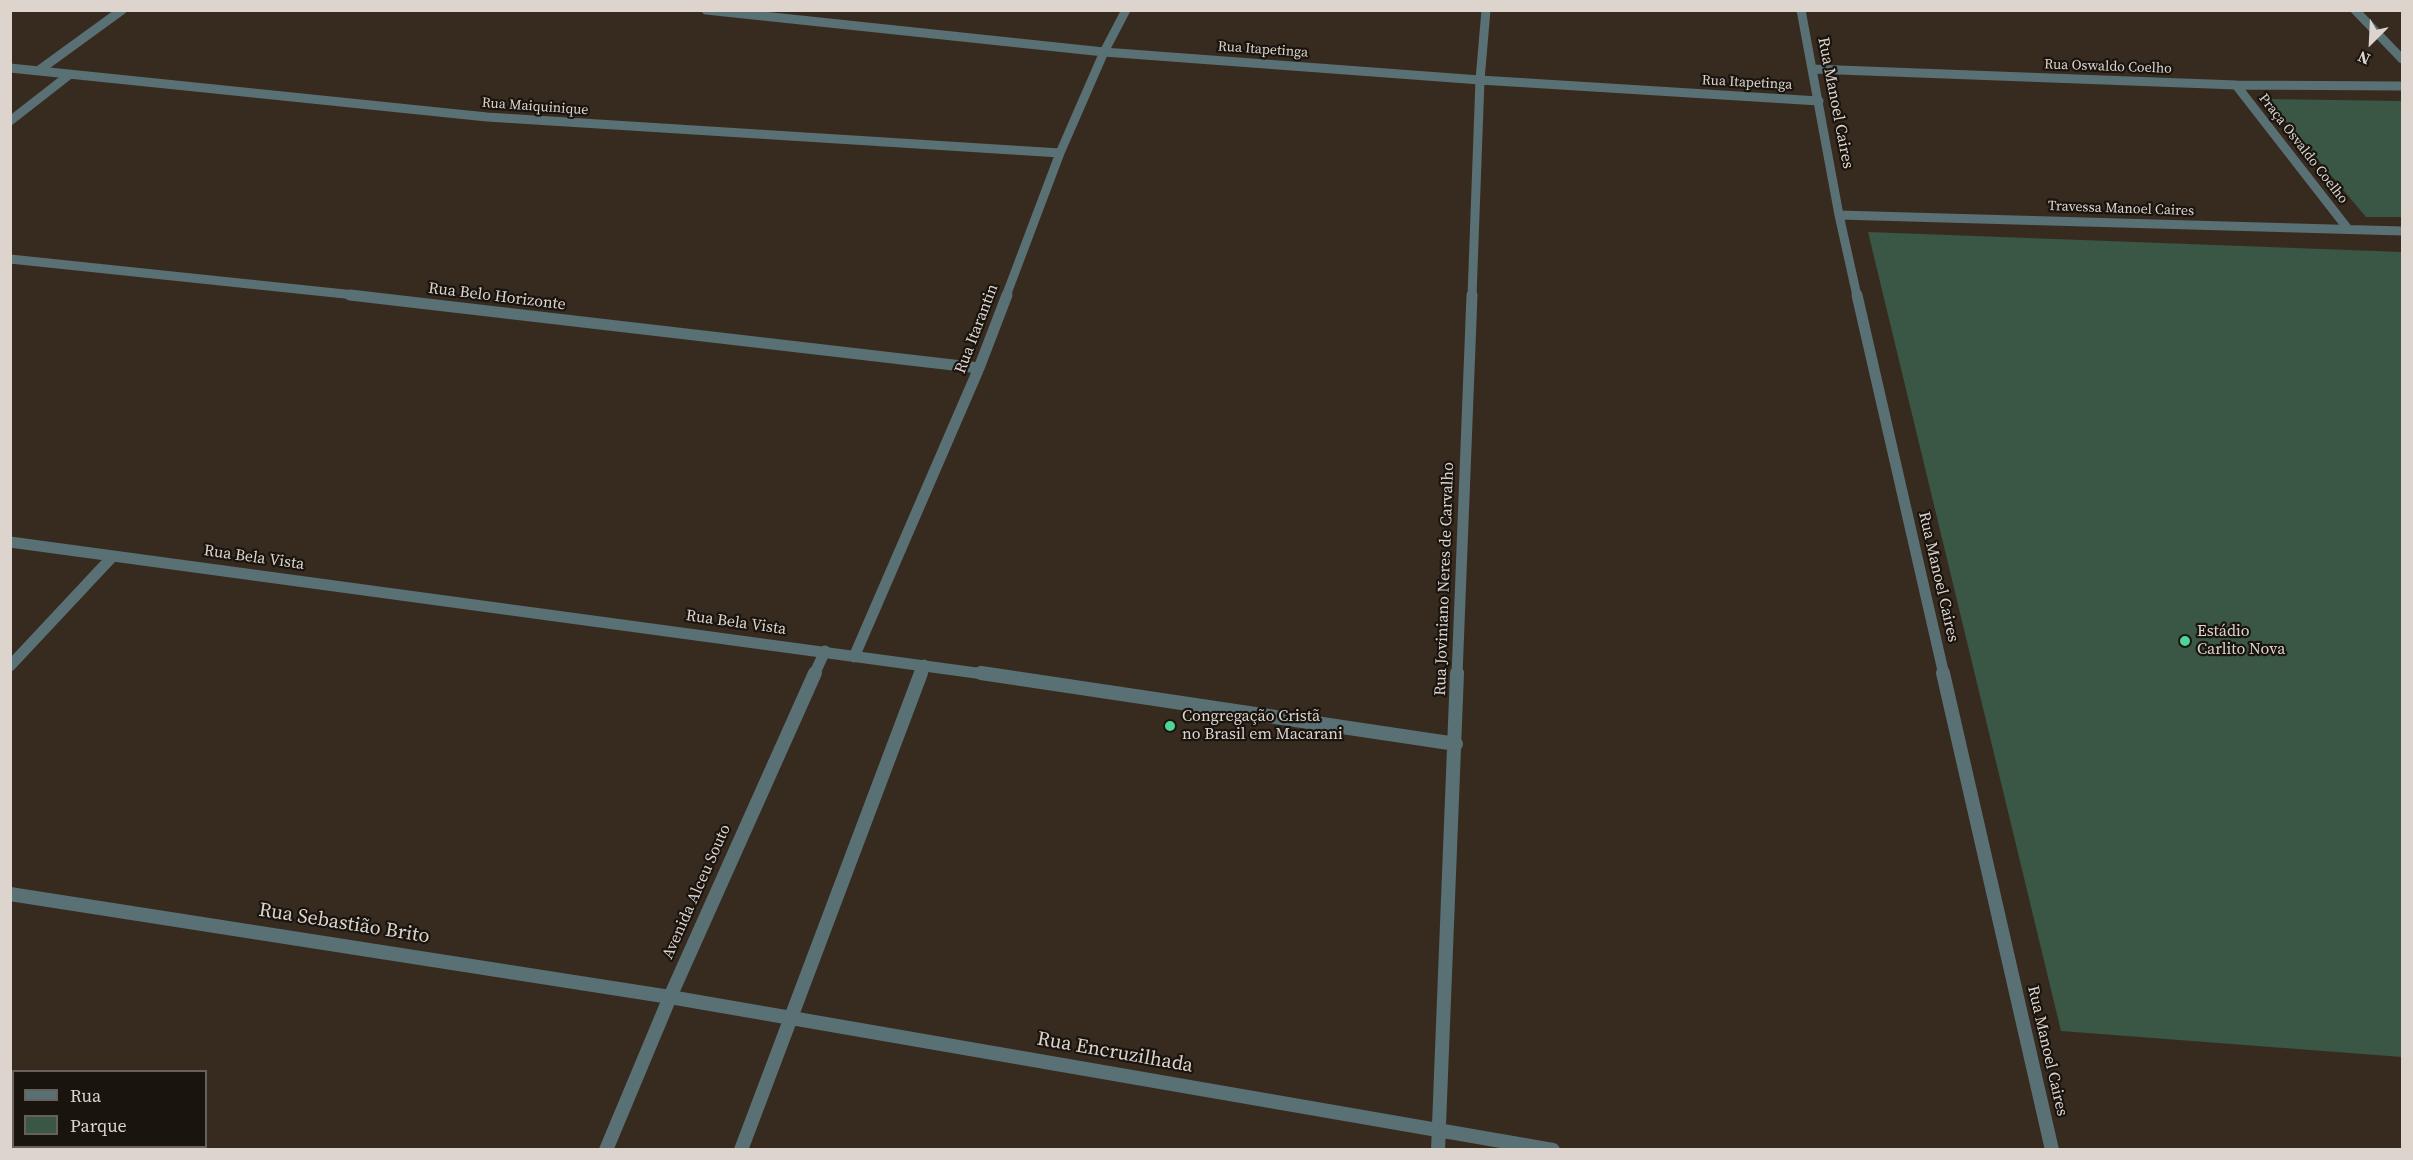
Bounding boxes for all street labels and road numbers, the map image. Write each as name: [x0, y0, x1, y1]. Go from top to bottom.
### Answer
street label: Rua Manoel Caires: [1813, 36, 1857, 170]
street label: Rua Itapetinga: [1217, 38, 1309, 62]
street label: Rua Oswaldo Coelho: [2044, 56, 2172, 78]
street label: Rua Itapetinga: [1701, 72, 1793, 94]
street label: Praça Osvaldo Coelho: [2255, 91, 2351, 207]
street label: Rua Maiquinique: [481, 95, 589, 119]
street label: Travessa Manoel Caires: [2048, 198, 2194, 220]
street label: Rua Belo Horizonte: [427, 279, 567, 315]
street label: Rua Itarantin: [951, 281, 1003, 377]
street label: Rua Joviniano Neres de Carvalho: [1431, 462, 1459, 696]
street label: Rua Manoel Caires: [1914, 510, 1962, 644]
street label: Rua Bela Vista: [202, 541, 306, 575]
street label: Rua Bela Vista: [684, 606, 788, 640]
street label: Avenida Alceu Souto: [659, 822, 735, 962]
street label: Rua Sebastião Brito: [257, 899, 431, 949]
street label: Rua Manoel Caires: [2023, 984, 2071, 1118]
street label: Rua Encruzilhada: [1035, 1027, 1195, 1079]

